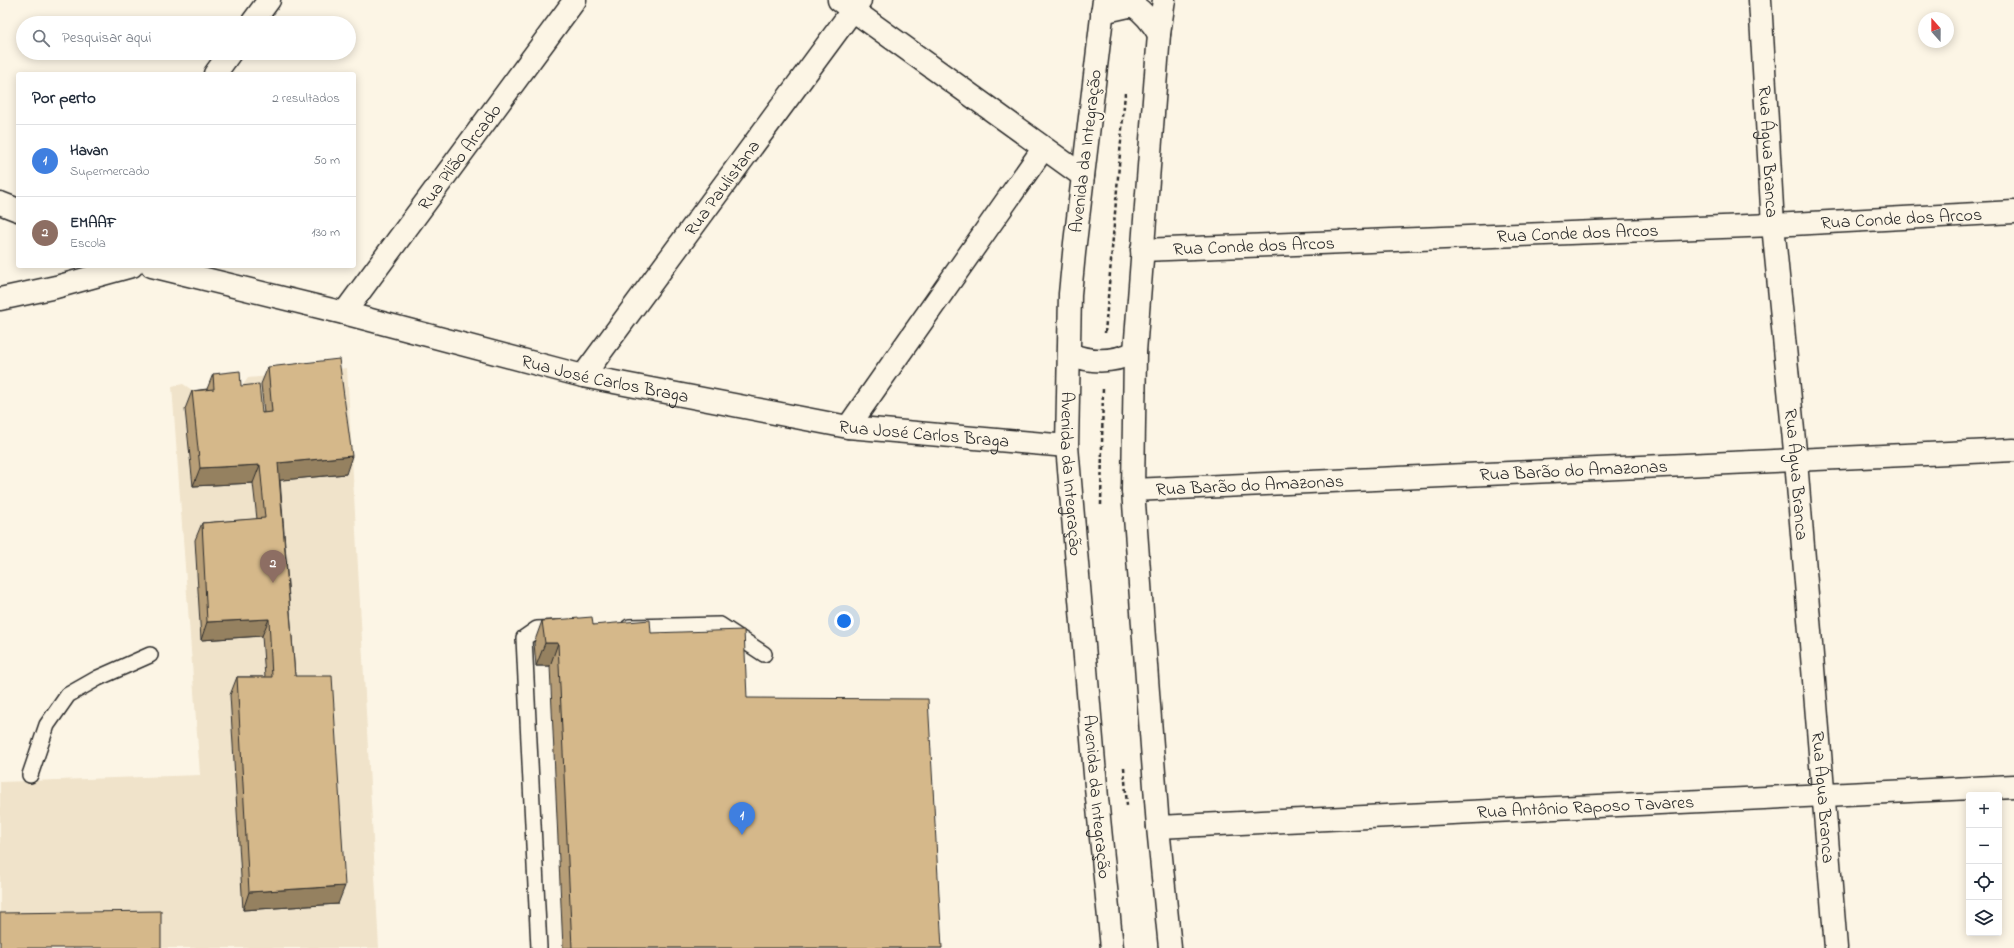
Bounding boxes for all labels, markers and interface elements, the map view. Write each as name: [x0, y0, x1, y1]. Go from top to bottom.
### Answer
north arrow: [1918, 12, 1954, 48]
search box: [16, 16, 356, 60]
icon: search: [30, 27, 52, 49]
text: Pesquisar aqui: [62, 27, 151, 49]
street label: Avenida da Integração: [1064, 68, 1111, 235]
street label: Rua Água Branca: [1750, 85, 1784, 219]
text: Por perto: [32, 86, 96, 111]
text: 2 resultados: [272, 89, 340, 108]
street label: Rua Pilão Arcado: [413, 99, 509, 217]
street label: Rua Paulistana: [679, 135, 768, 242]
text: Havan: [70, 140, 108, 162]
text: 1: [43, 151, 47, 170]
text: 50 m: [314, 151, 340, 170]
text: Supermercado: [70, 162, 149, 181]
street label: Rua Conde dos Arcos: [1820, 203, 1983, 237]
text: EMAAF: [70, 212, 116, 234]
street label: Rua Conde dos Arcos: [1496, 219, 1659, 251]
text: 2: [42, 223, 48, 242]
text: 130 m: [312, 223, 340, 242]
street label: Rua Conde dos Arcos: [1173, 231, 1335, 264]
text: Escola: [70, 234, 106, 253]
street label: Rua José Carlos Braga: [518, 349, 691, 411]
street label: Avenida da Integração: [1052, 391, 1087, 557]
street label: Rua Água Branca: [1776, 408, 1813, 542]
street label: Rua José Carlos Braga: [836, 414, 1010, 456]
street label: Rua Barão do Amazonas: [1479, 455, 1668, 489]
street label: Rua Barão do Amazonas: [1155, 469, 1345, 504]
pin: 2: [260, 550, 286, 583]
your location: [834, 611, 854, 631]
street label: Avenida da Integração: [1075, 714, 1116, 880]
street label: Rua Água Branca: [1803, 731, 1840, 864]
street label: Rua Antônio Raposo Tavares: [1476, 790, 1695, 827]
map controls: [1966, 792, 2002, 936]
button: +: [1966, 792, 2002, 828]
pin: 1: [729, 802, 755, 835]
button: −: [1966, 828, 2002, 864]
button: locate: [1966, 864, 2002, 900]
button: layers: [1966, 900, 2002, 936]

